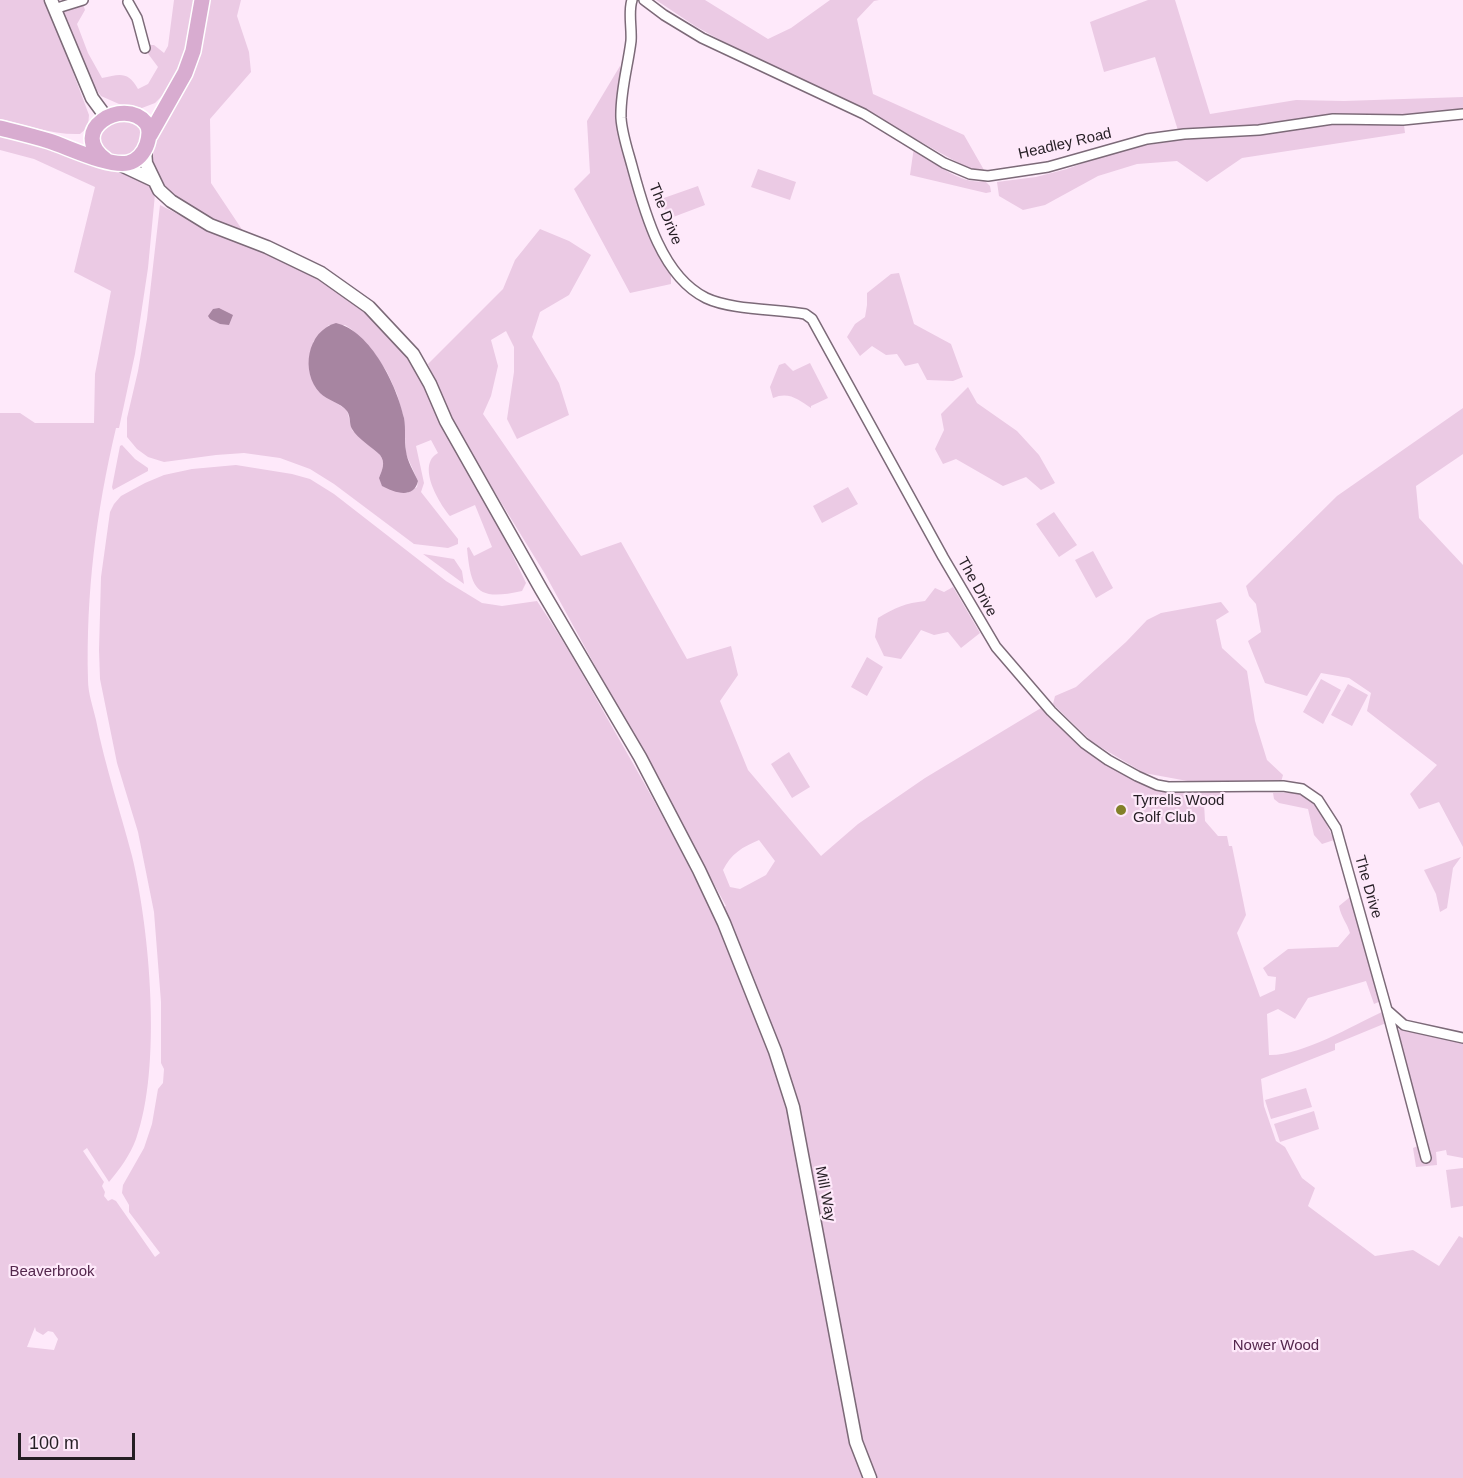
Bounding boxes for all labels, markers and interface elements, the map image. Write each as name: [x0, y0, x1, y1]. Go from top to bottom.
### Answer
street label: Headley Road: [1017, 125, 1113, 163]
street label: The Drive: [644, 180, 686, 248]
street label: The Drive: [953, 554, 1001, 620]
place label: Tyrrells Wood Golf Club: [1133, 792, 1224, 827]
marker: Tyrrells Wood Golf Club: [1114, 803, 1128, 817]
street label: The Drive: [1350, 853, 1386, 921]
street label: Mill Way: [811, 1165, 839, 1223]
park label: Beaverbrook: [9, 1263, 95, 1281]
park label: Nower Wood: [1233, 1337, 1319, 1355]
scale bar: [21, 1421, 138, 1459]
text: 100 m: [29, 1433, 79, 1453]

